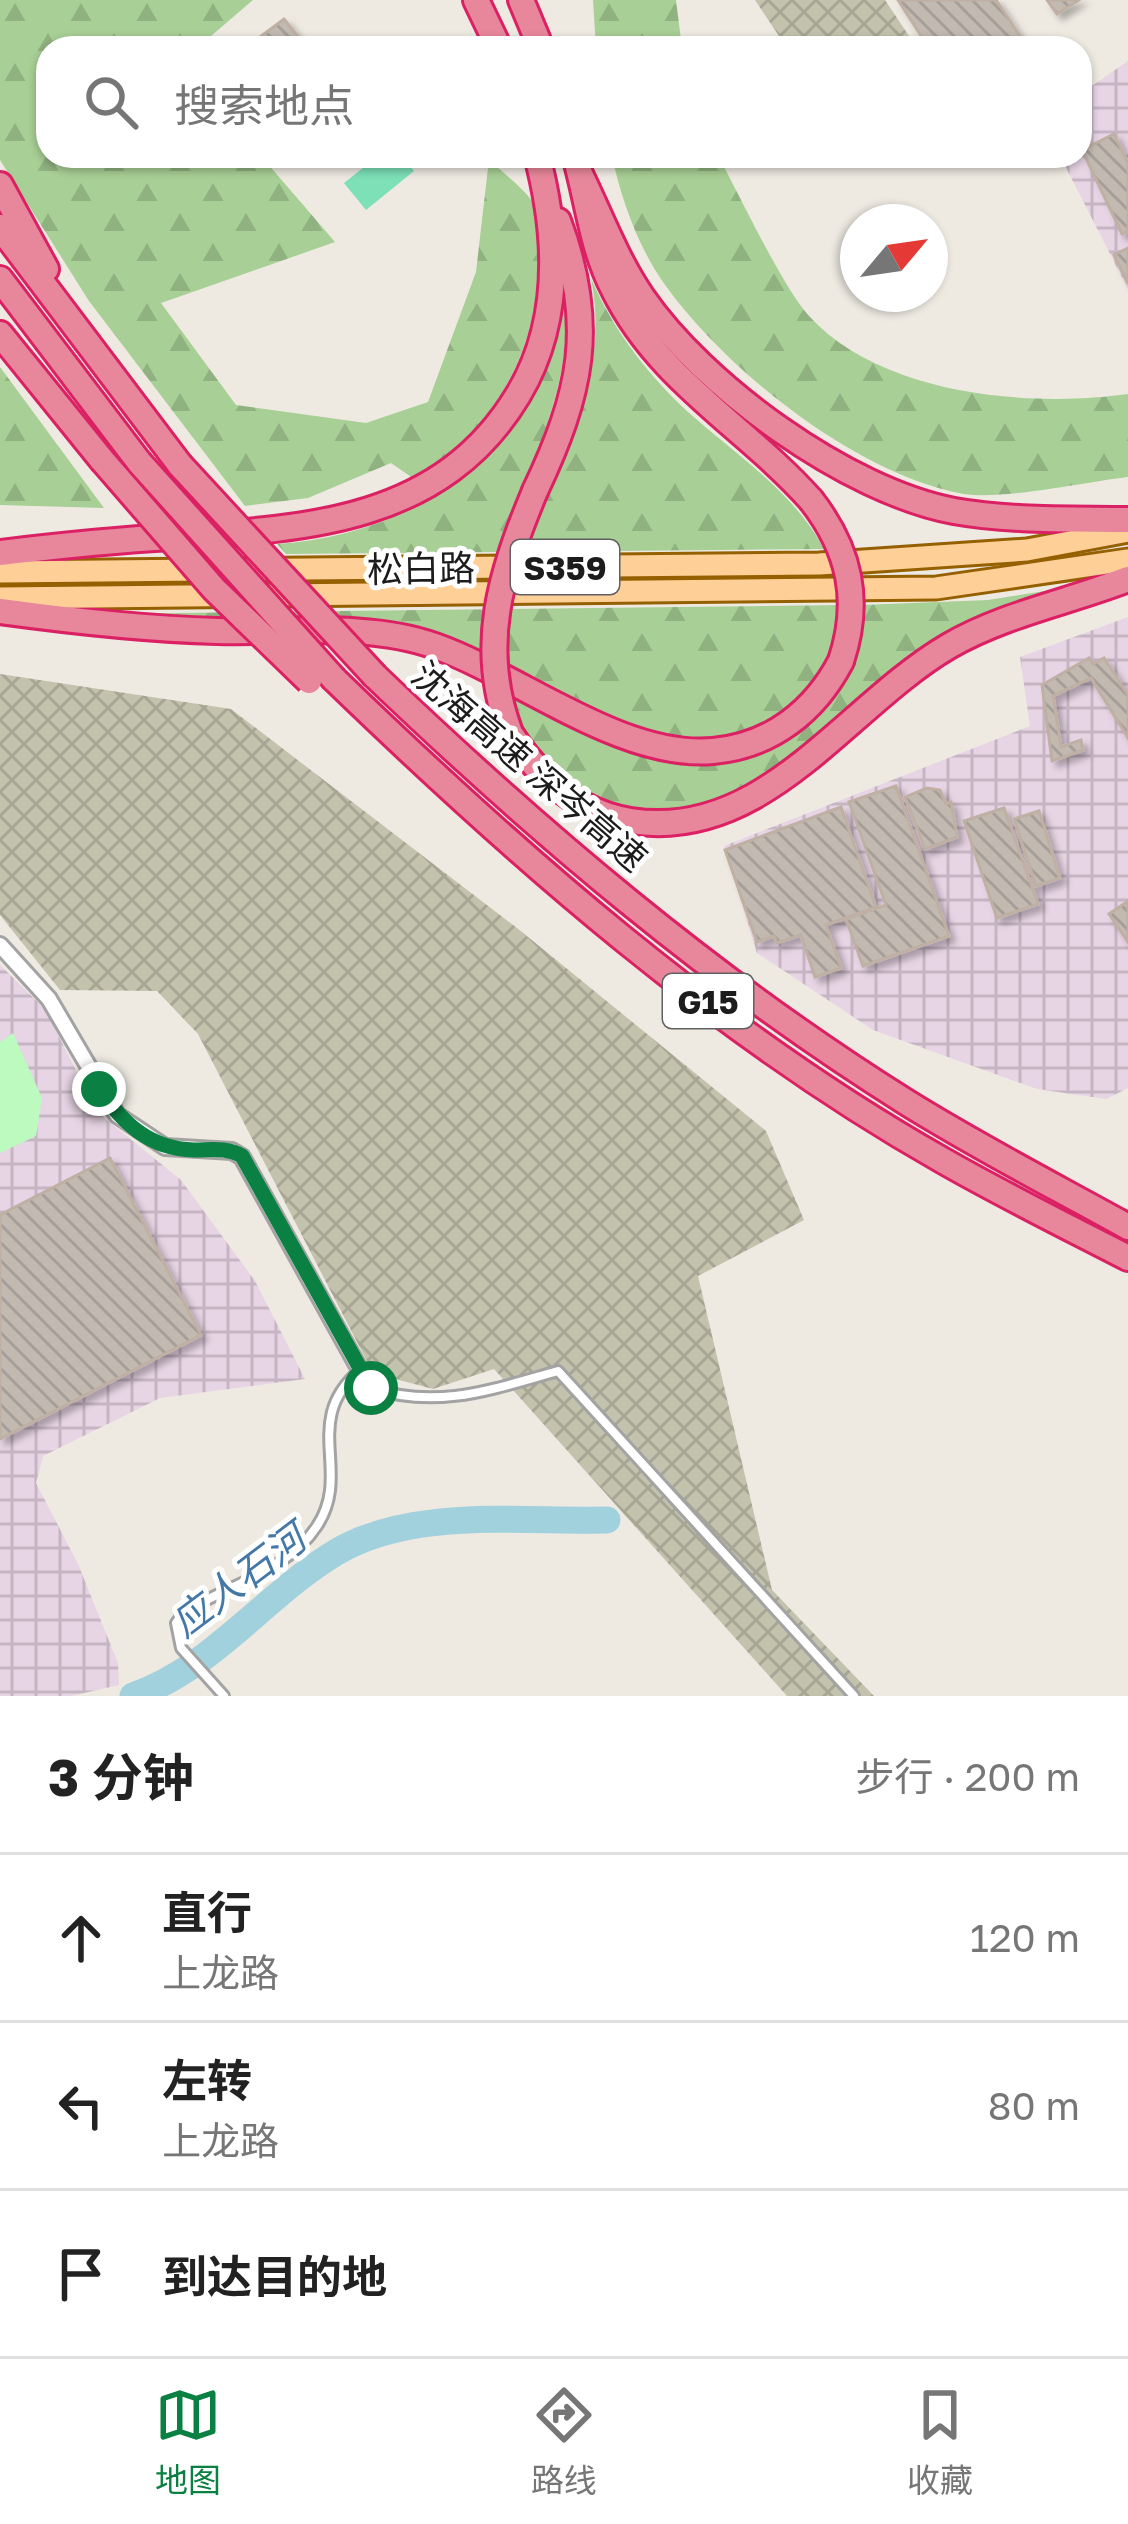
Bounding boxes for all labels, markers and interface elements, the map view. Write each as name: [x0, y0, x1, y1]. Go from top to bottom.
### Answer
search box: [36, 36, 1092, 168]
icon: search: [78, 69, 144, 135]
text: 搜索地点: [174, 78, 354, 132]
north arrow: [840, 204, 948, 312]
road number: S359: [511, 540, 619, 594]
street label: 松白路: [367, 546, 475, 590]
street label: 沈海高速 深岑高速: [404, 652, 656, 880]
road number: G15: [663, 974, 753, 1028]
route end: [72, 1062, 126, 1116]
route start: [344, 1361, 398, 1415]
water label: 应人石河: [162, 1510, 320, 1646]
text: 3 分钟: [48, 1746, 194, 1807]
text: 步行 · 200 m: [856, 1753, 1080, 1800]
text: 直行: [162, 1885, 252, 1939]
icon: ahead: [48, 1905, 114, 1971]
text: 120 m: [970, 1914, 1080, 1961]
text: 上龙路: [162, 1949, 279, 1996]
text: 左转: [162, 2053, 252, 2107]
icon: left: [48, 2073, 114, 2139]
text: 80 m: [988, 2082, 1080, 2129]
text: 上龙路: [162, 2117, 279, 2164]
icon: arrive: [48, 2241, 114, 2307]
text: 到达目的地: [162, 2249, 387, 2303]
tab: 地图: [155, 2382, 221, 2502]
tab: 路线: [531, 2382, 597, 2502]
tab: 收藏: [907, 2382, 973, 2502]

